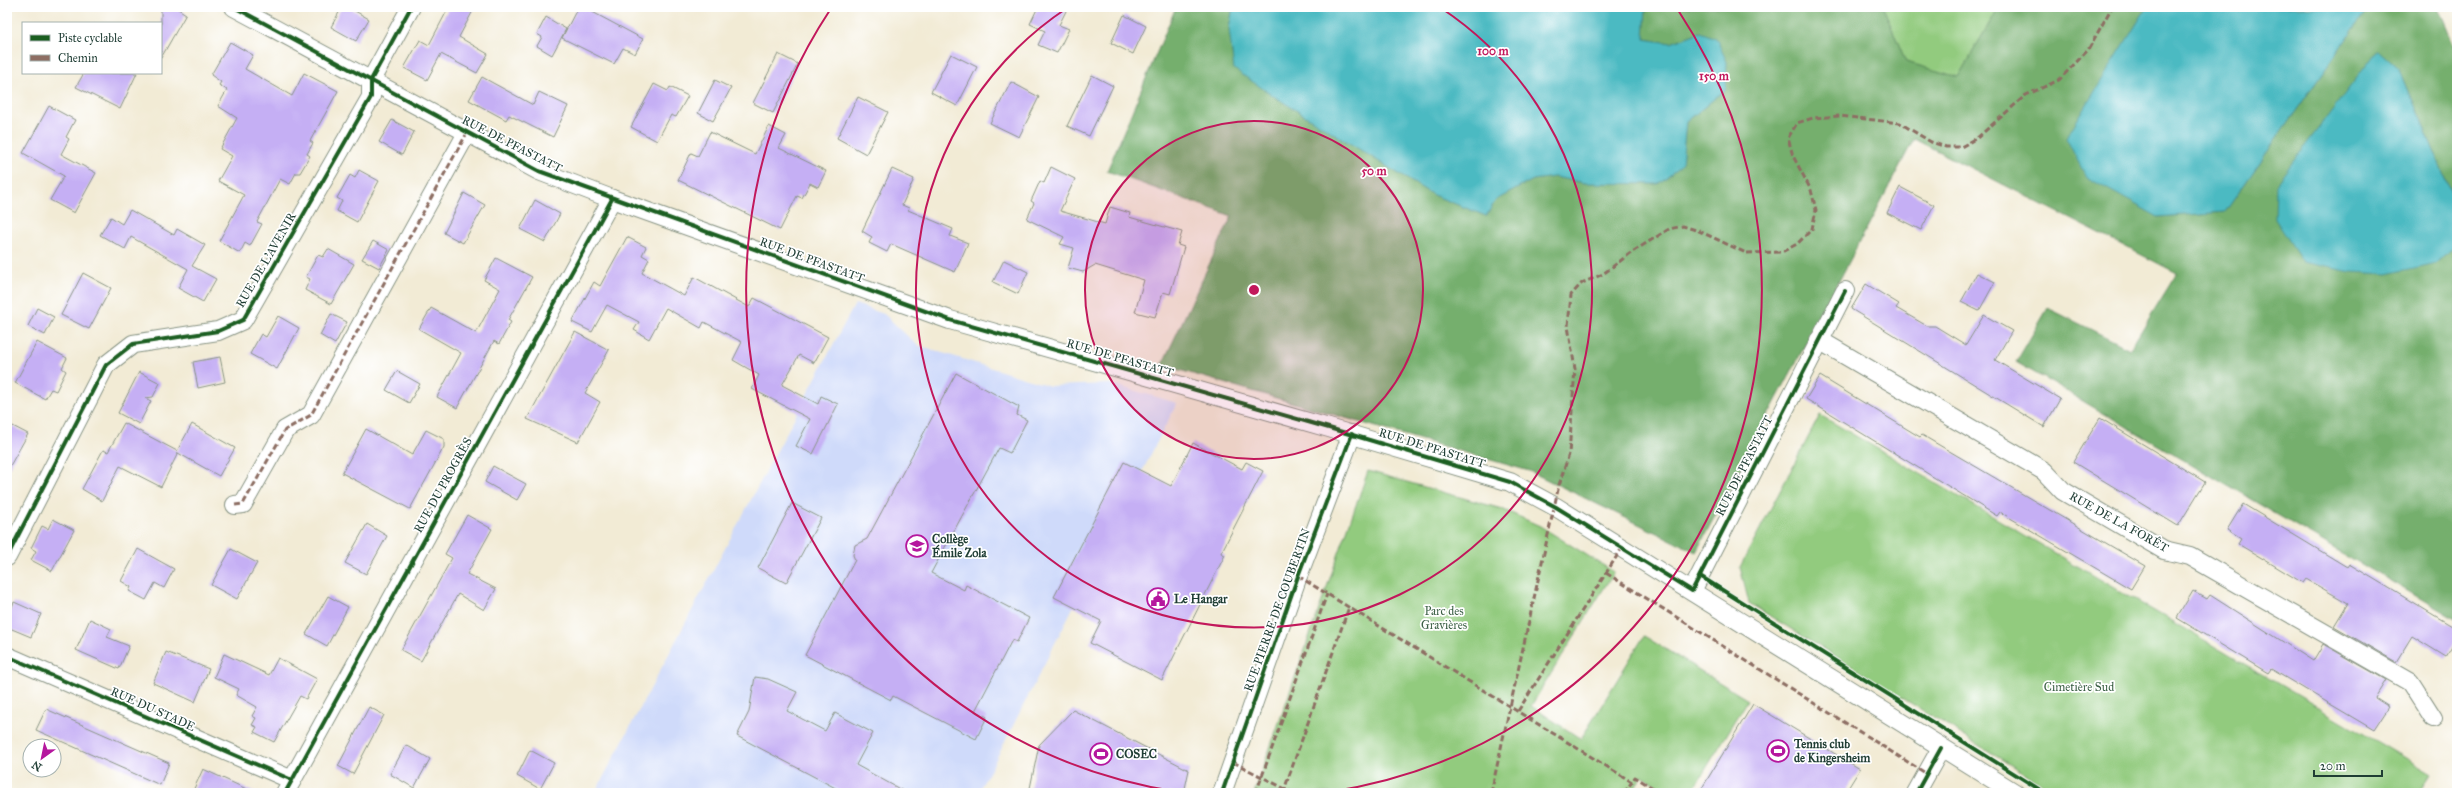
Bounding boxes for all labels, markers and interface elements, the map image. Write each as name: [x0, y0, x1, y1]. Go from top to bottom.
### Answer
legend: [22, 22, 162, 74]
text: Piste cyclable: [58, 31, 122, 45]
text: 100 m: [1477, 44, 1510, 58]
text: Chemin: [58, 51, 98, 65]
text: 150 m: [1699, 69, 1730, 83]
street label: RUE DE PFASTATT: [460, 113, 564, 175]
text: 50 m: [1361, 164, 1388, 178]
street label: RUE DE L'AVENIR: [233, 210, 299, 310]
street label: RUE DE PFASTATT: [758, 234, 866, 286]
centre of rings: [1247, 283, 1261, 297]
street label: RUE DE PFASTATT: [1065, 336, 1175, 380]
street label: RUE DE PFASTATT: [1713, 414, 1775, 518]
street label: RUE DE PFASTATT: [1377, 425, 1487, 471]
street label: RUE DU PROGRÈS: [409, 434, 475, 535]
street label: RUE DE LA FORÊT: [2067, 488, 2172, 555]
street label: RUE PIERRE DE COUBERTIN: [1241, 526, 1313, 694]
place label: Collège Émile Zola: [932, 532, 988, 560]
school or university icon: Collège Émile Zola: [904, 533, 930, 559]
public building icon: Le Hangar: [1145, 586, 1171, 612]
place label: Le Hangar: [1174, 592, 1228, 607]
park label: Parc des Gravières: [1421, 604, 1467, 632]
park label: Cimetière Sud: [2044, 680, 2114, 694]
street label: RUE DU STADE: [109, 684, 198, 734]
place label: Tennis club de Kingersheim: [1793, 737, 1871, 766]
north arrow: [22, 738, 62, 778]
sports icon: Tennis club de Kingersheim: [1765, 738, 1791, 764]
sports icon: COSEC: [1088, 741, 1114, 767]
place label: COSEC: [1116, 747, 1157, 761]
scale bar: [2314, 752, 2382, 778]
text: N: [29, 758, 44, 774]
text: 20 m: [2320, 759, 2346, 773]

